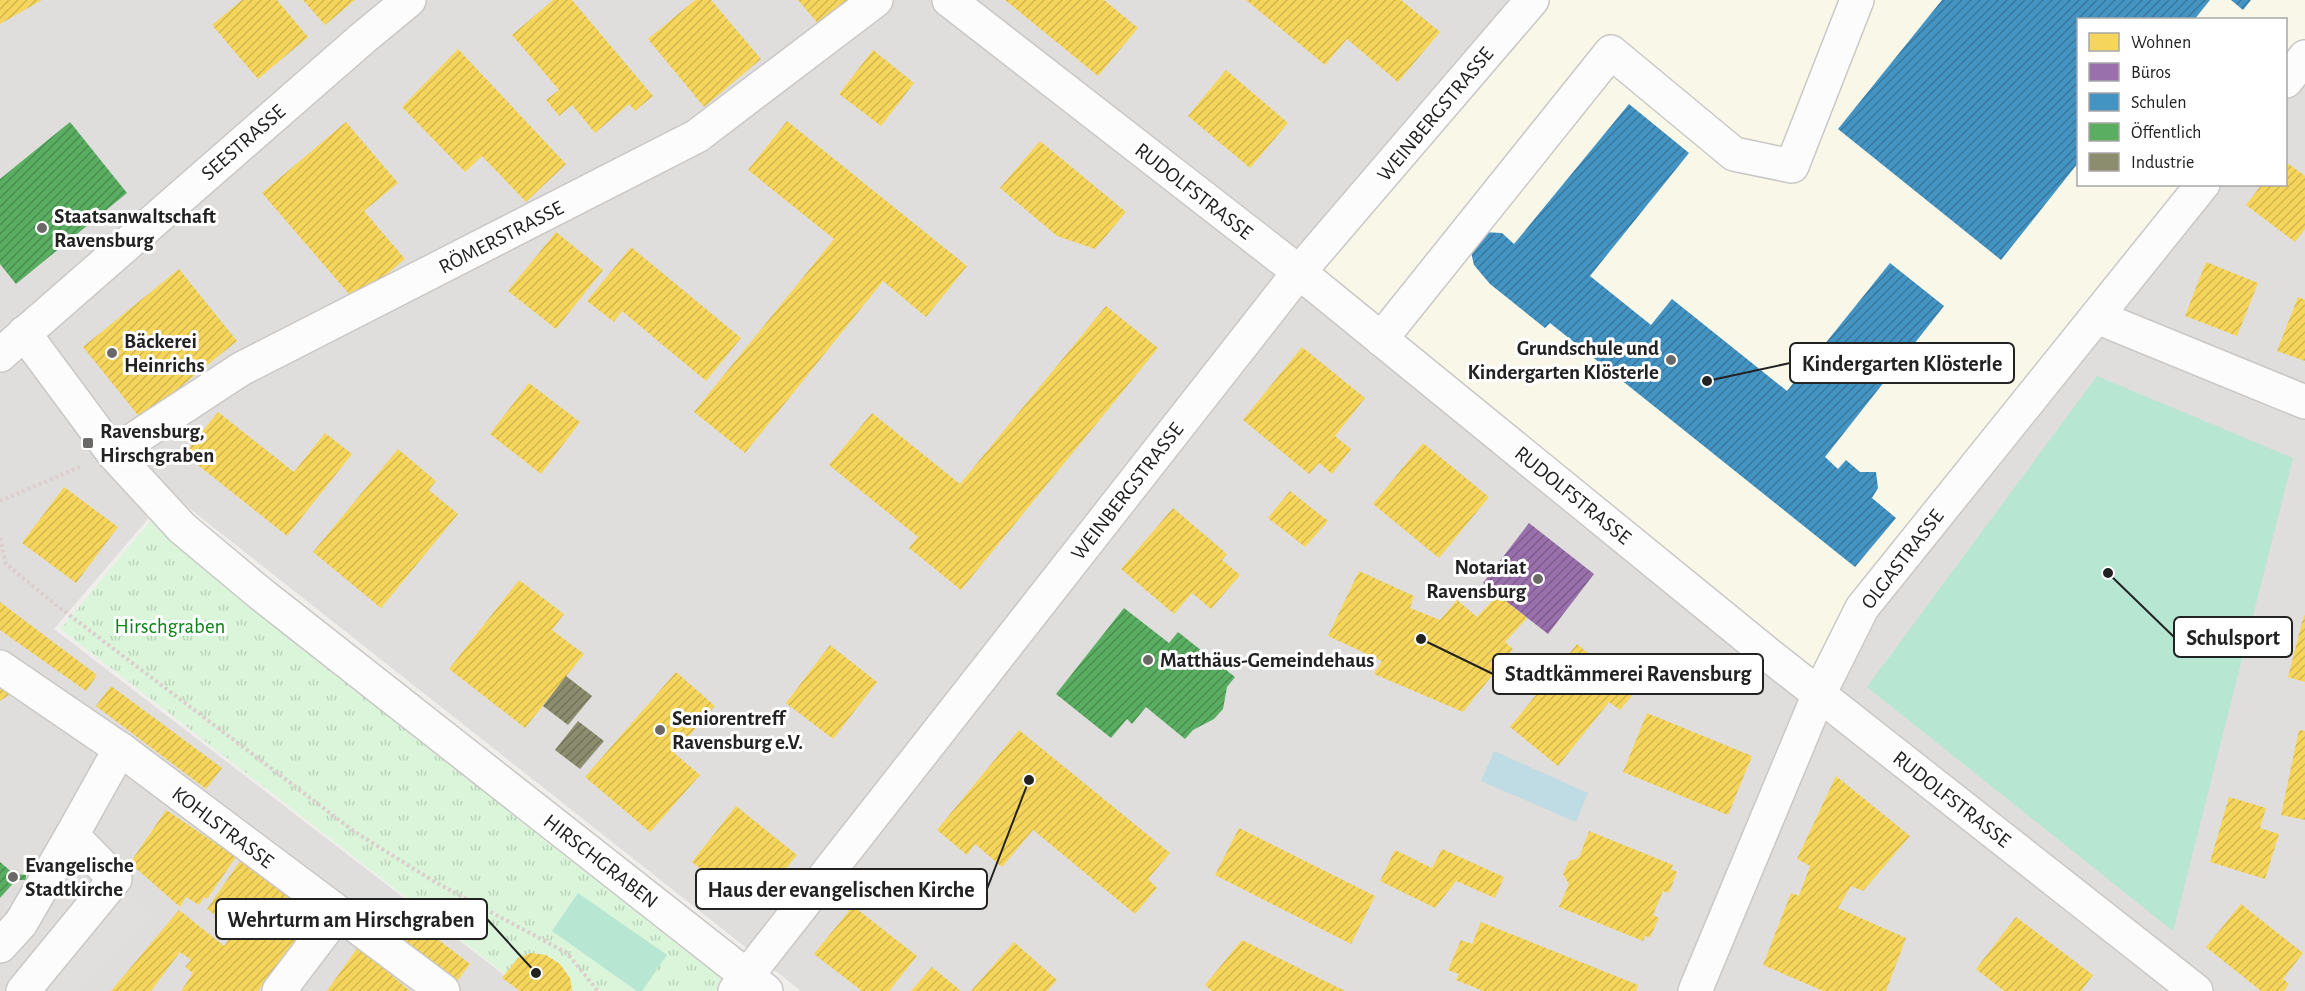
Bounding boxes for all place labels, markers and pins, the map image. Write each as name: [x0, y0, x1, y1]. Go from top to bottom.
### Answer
place label: Staatsanwaltschaft Ravensburg: [54, 206, 216, 251]
marker: Staatsanwaltschaft Ravensburg: [35, 221, 49, 235]
place label: Bäckerei Heinrichs: [124, 331, 205, 376]
place label: Grundschule und Kindergarten Klösterle: [1468, 338, 1659, 383]
callout: Kindergarten Klösterle: [1790, 343, 2014, 383]
marker: Bäckerei Heinrichs: [105, 346, 119, 360]
marker: Grundschule und Kindergarten Klösterle: [1664, 353, 1678, 367]
place label: Ravensburg, Hirschgraben: [100, 421, 214, 466]
marker: Ravensburg, Hirschgraben: [81, 436, 95, 450]
place label: Notariat Ravensburg: [1426, 557, 1526, 602]
marker: Notariat Ravensburg: [1531, 572, 1545, 586]
callout: Schulsport: [2174, 617, 2292, 657]
place label: Matthäus-Gemeindehaus: [1160, 650, 1374, 671]
marker: Matthäus-Gemeindehaus: [1141, 653, 1155, 667]
callout: Stadtkämmerei Ravensburg: [1493, 654, 1763, 694]
place label: Seniorentreff Ravensburg e.V.: [672, 708, 803, 753]
marker: Seniorentreff Ravensburg e.V.: [653, 723, 667, 737]
place label: Evangelische Stadtkirche: [25, 855, 134, 900]
callout: Haus der evangelischen Kirche: [696, 869, 987, 909]
marker: Evangelische Stadtkirche: [6, 870, 20, 884]
callout: Wehrturm am Hirschgraben: [216, 899, 487, 939]

